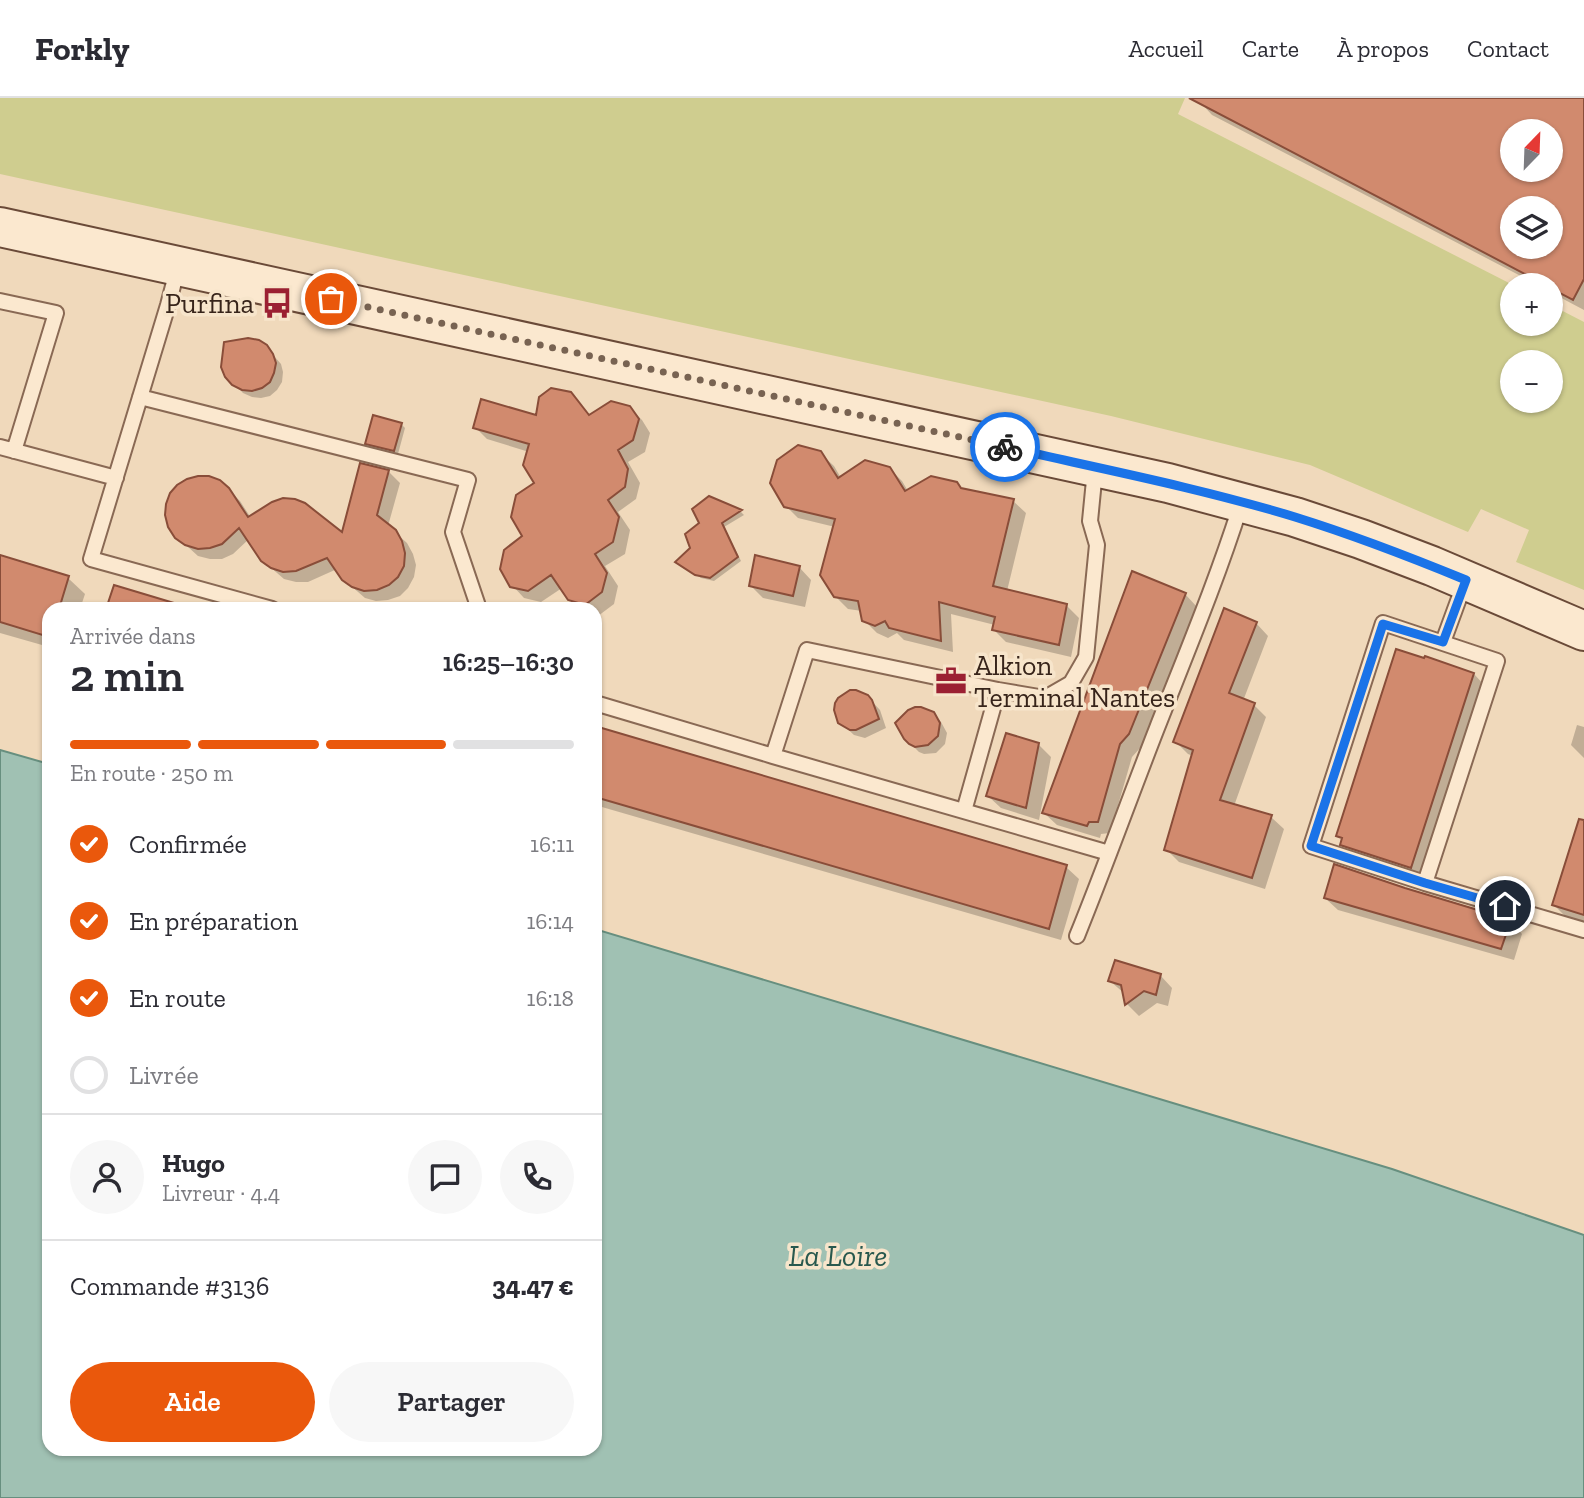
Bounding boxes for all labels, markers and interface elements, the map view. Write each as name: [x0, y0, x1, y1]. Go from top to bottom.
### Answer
text: Forkly: [35, 29, 129, 68]
text: Accueil: [1128, 34, 1204, 63]
text: Carte: [1242, 34, 1299, 63]
text: À propos: [1337, 34, 1429, 63]
text: Contact: [1467, 34, 1549, 63]
north arrow: [1500, 119, 1563, 182]
map controls: [1500, 119, 1563, 413]
button: layers: [1500, 196, 1563, 259]
pin: [301, 269, 361, 329]
button: +: [1500, 273, 1563, 336]
icon: bag: [312, 280, 350, 318]
bus stop icon: Purfina: [260, 286, 294, 320]
place label: Purfina: [165, 287, 254, 320]
button: −: [1500, 350, 1563, 413]
courier: [970, 412, 1040, 482]
icon: bike: [986, 428, 1024, 466]
text: Arrivée dans: [70, 622, 196, 650]
text: 16:25–16:30: [443, 646, 574, 678]
text: 2 min: [70, 648, 184, 703]
place label: Alkion Terminal Nantes: [974, 649, 1175, 714]
office icon: Alkion Terminal Nantes: [934, 664, 968, 698]
text: En route · 250 m: [70, 759, 233, 787]
icon: check: [70, 825, 108, 863]
text: Confirmée: [129, 828, 247, 860]
text: 16:11: [530, 830, 574, 858]
pin: [1475, 876, 1535, 936]
icon: home: [1486, 887, 1524, 925]
icon: check: [70, 902, 108, 940]
text: En préparation: [129, 905, 298, 937]
text: 16:14: [527, 907, 574, 935]
icon: check: [70, 979, 108, 1017]
text: En route: [129, 982, 226, 1014]
text: 16:18: [527, 984, 574, 1012]
text: Livrée: [129, 1059, 199, 1091]
button: person: [70, 1140, 144, 1214]
button: chat: [408, 1140, 482, 1214]
button: phone: [500, 1140, 574, 1214]
text: Hugo: [162, 1147, 225, 1179]
text: Livreur · 4.4: [162, 1179, 280, 1207]
water label: La Loire: [789, 1238, 887, 1274]
text: Commande #3136: [70, 1270, 269, 1302]
text: 34.47 €: [492, 1270, 574, 1302]
button: Aide: [70, 1362, 315, 1442]
button: Partager: [329, 1362, 574, 1442]

